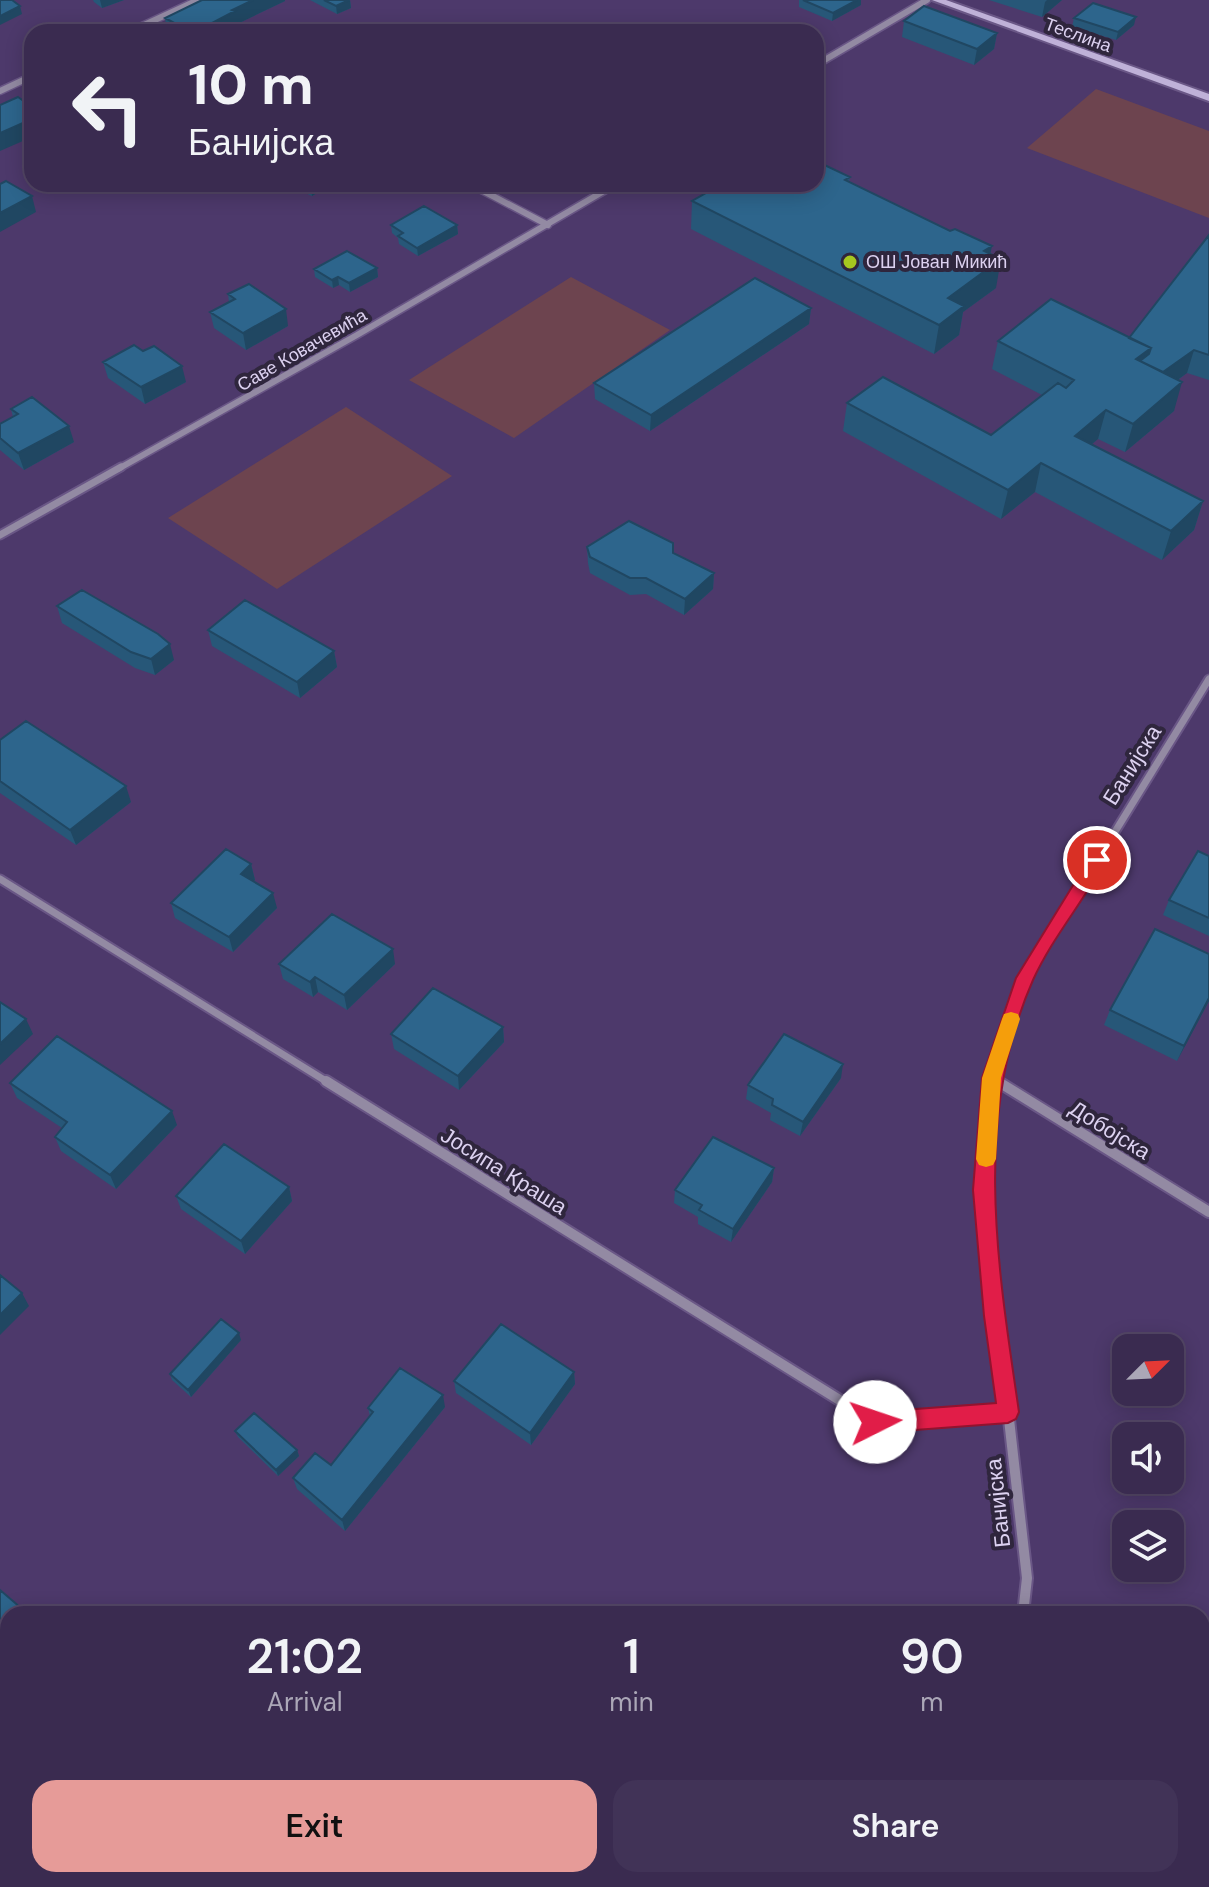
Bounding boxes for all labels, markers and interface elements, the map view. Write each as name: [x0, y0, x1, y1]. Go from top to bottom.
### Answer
street label: Теслина: [1041, 12, 1116, 58]
text: 10 m: [188, 48, 314, 121]
icon: left: [56, 56, 160, 160]
text: Банијска: [188, 119, 334, 166]
place label: ОШ Јован Микић: [866, 250, 1007, 274]
marker: ОШ Јован Микић: [841, 253, 859, 271]
street label: Саве Ковачевића: [233, 303, 372, 397]
street label: Банијска: [1096, 719, 1168, 811]
pin: [1063, 826, 1131, 894]
icon: arrive: [1075, 838, 1119, 882]
street label: Добојска: [1064, 1094, 1157, 1167]
street label: Јосипа Краша: [435, 1121, 573, 1222]
north arrow: [1112, 1334, 1184, 1406]
map controls: [1112, 1334, 1184, 1582]
position arrow: [833, 1380, 917, 1464]
button: sound: [1112, 1422, 1184, 1494]
street label: Банијска: [979, 1456, 1017, 1549]
button: layers: [1112, 1510, 1184, 1582]
text: 21:02: [246, 1625, 363, 1688]
text: 1: [623, 1625, 640, 1688]
text: 90: [900, 1625, 964, 1688]
text: Arrival: [267, 1685, 343, 1719]
text: min: [609, 1685, 654, 1719]
text: m: [920, 1685, 943, 1719]
button: Exit: [32, 1780, 597, 1872]
button: Share: [613, 1780, 1178, 1872]

